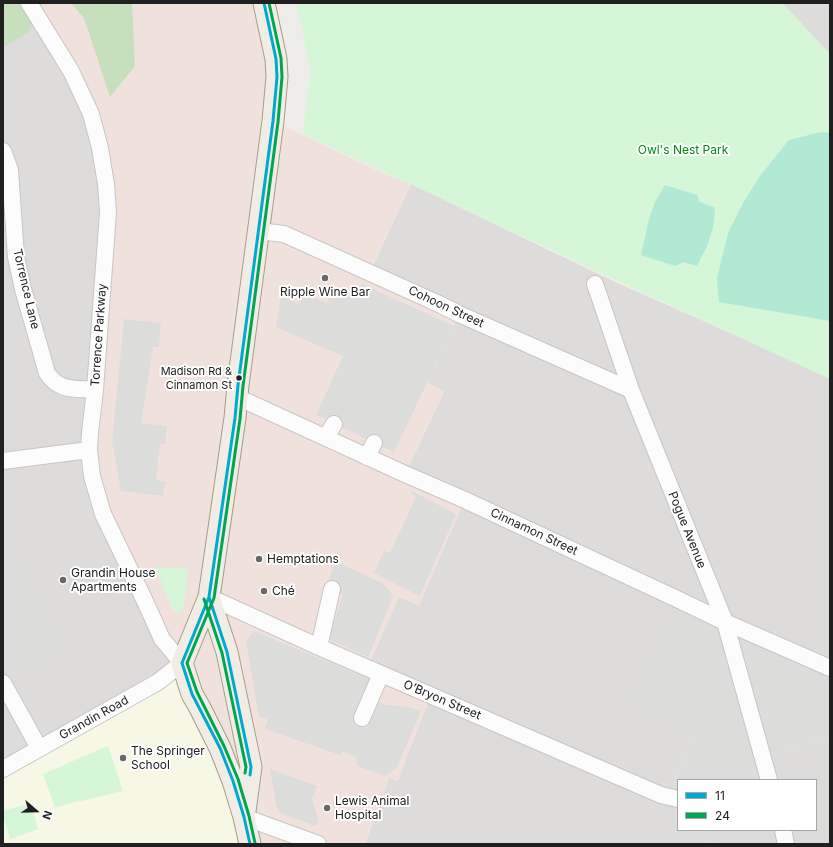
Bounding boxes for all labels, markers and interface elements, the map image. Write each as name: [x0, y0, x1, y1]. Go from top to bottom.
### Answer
park label: Owl's Nest Park: [638, 143, 728, 157]
street label: Torrence Lane: [10, 247, 42, 331]
marker: Ripple Wine Bar: [320, 273, 330, 283]
street label: Torrence Parkway: [88, 283, 110, 387]
street label: Cohoon Street: [406, 283, 486, 331]
place label: Ripple Wine Bar: [280, 285, 370, 299]
place label: Madison Rd & Cinnamon St: [161, 365, 232, 391]
marker: Madison Rd & Cinnamon St: [234, 373, 244, 383]
street label: Pogue Avenue: [665, 489, 709, 571]
street label: Cinnamon Street: [488, 505, 580, 559]
place label: Hemptations: [267, 552, 339, 566]
marker: Hemptations: [254, 554, 264, 564]
place label: Grandin House Apartments: [71, 566, 156, 594]
marker: Grandin House Apartments: [58, 575, 68, 585]
place label: Ché: [272, 584, 295, 598]
marker: Ché: [259, 586, 269, 596]
street label: O’Bryon Street: [401, 677, 483, 723]
street label: Grandin Road: [57, 693, 131, 743]
place label: The Springer School: [131, 744, 205, 772]
marker: The Springer School: [118, 753, 128, 763]
legend: [677, 779, 817, 831]
text: 11: [715, 788, 725, 803]
north arrow: [16, 791, 56, 831]
place label: Lewis Animal Hospital: [335, 794, 409, 822]
marker: Lewis Animal Hospital: [322, 803, 332, 813]
text: 24: [715, 808, 730, 823]
text: N: [39, 809, 55, 821]

